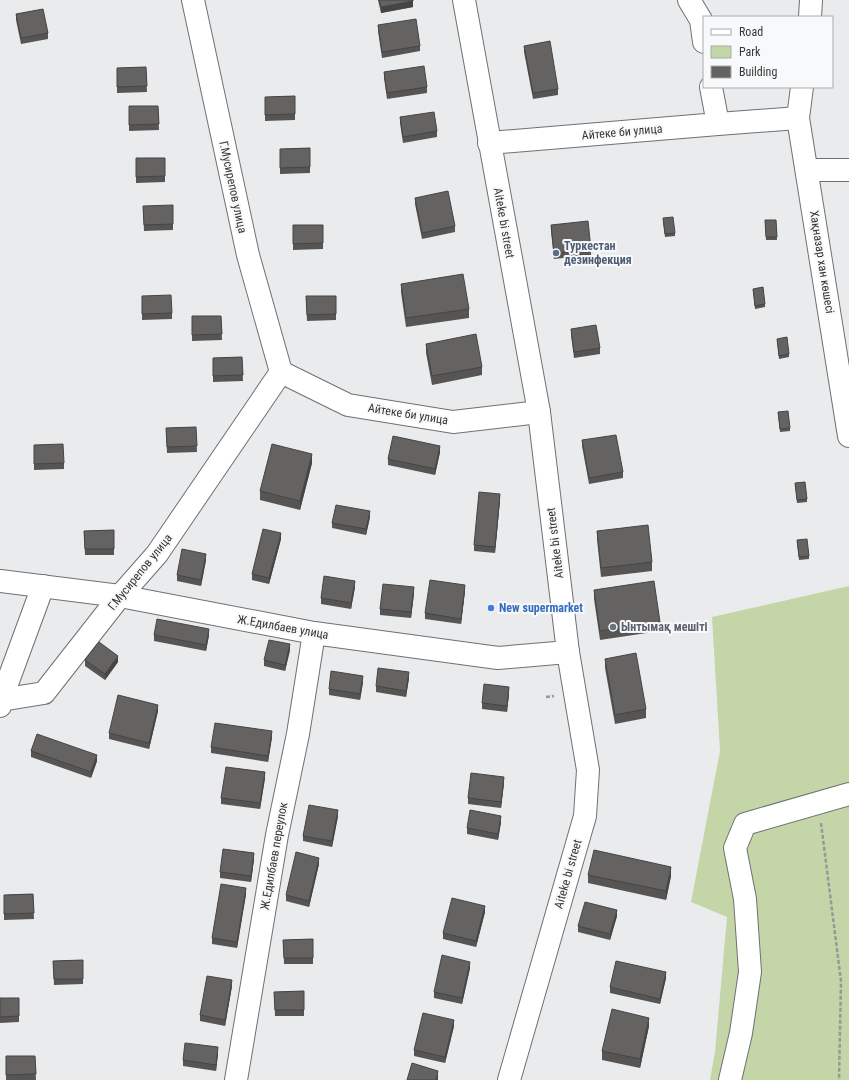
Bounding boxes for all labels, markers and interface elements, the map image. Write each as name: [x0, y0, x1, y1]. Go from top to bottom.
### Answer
legend: [703, 16, 833, 88]
text: Road: [739, 25, 763, 39]
text: Park: [739, 45, 761, 59]
text: Building: [739, 65, 777, 79]
street label: Айтеке би улица: [581, 121, 663, 143]
street label: Г.Мусирепов улица: [216, 140, 250, 235]
street label: Aiteke bi street: [491, 187, 517, 260]
street label: Хақназар хан көшесі: [807, 209, 837, 315]
place label: Туркестан дезинфекция: [564, 239, 632, 267]
marker: Туркестан дезинфекция: [551, 248, 561, 258]
street label: Айтеке би улица: [367, 401, 449, 427]
street label: Aiteke bi street: [544, 506, 566, 579]
street label: Г.Мусирепов улица: [105, 531, 175, 613]
place label: New supermarket: [499, 601, 583, 615]
marker: New supermarket: [486, 603, 496, 613]
street label: Ж.Едилбаев улица: [236, 612, 330, 642]
place label: Ынтымақ мешіті: [621, 620, 708, 634]
marker: Ынтымақ мешіті: [608, 622, 618, 632]
street label: Ж.Едилбаев переулок: [258, 801, 290, 911]
street label: Aiteke bi street: [551, 837, 585, 910]

